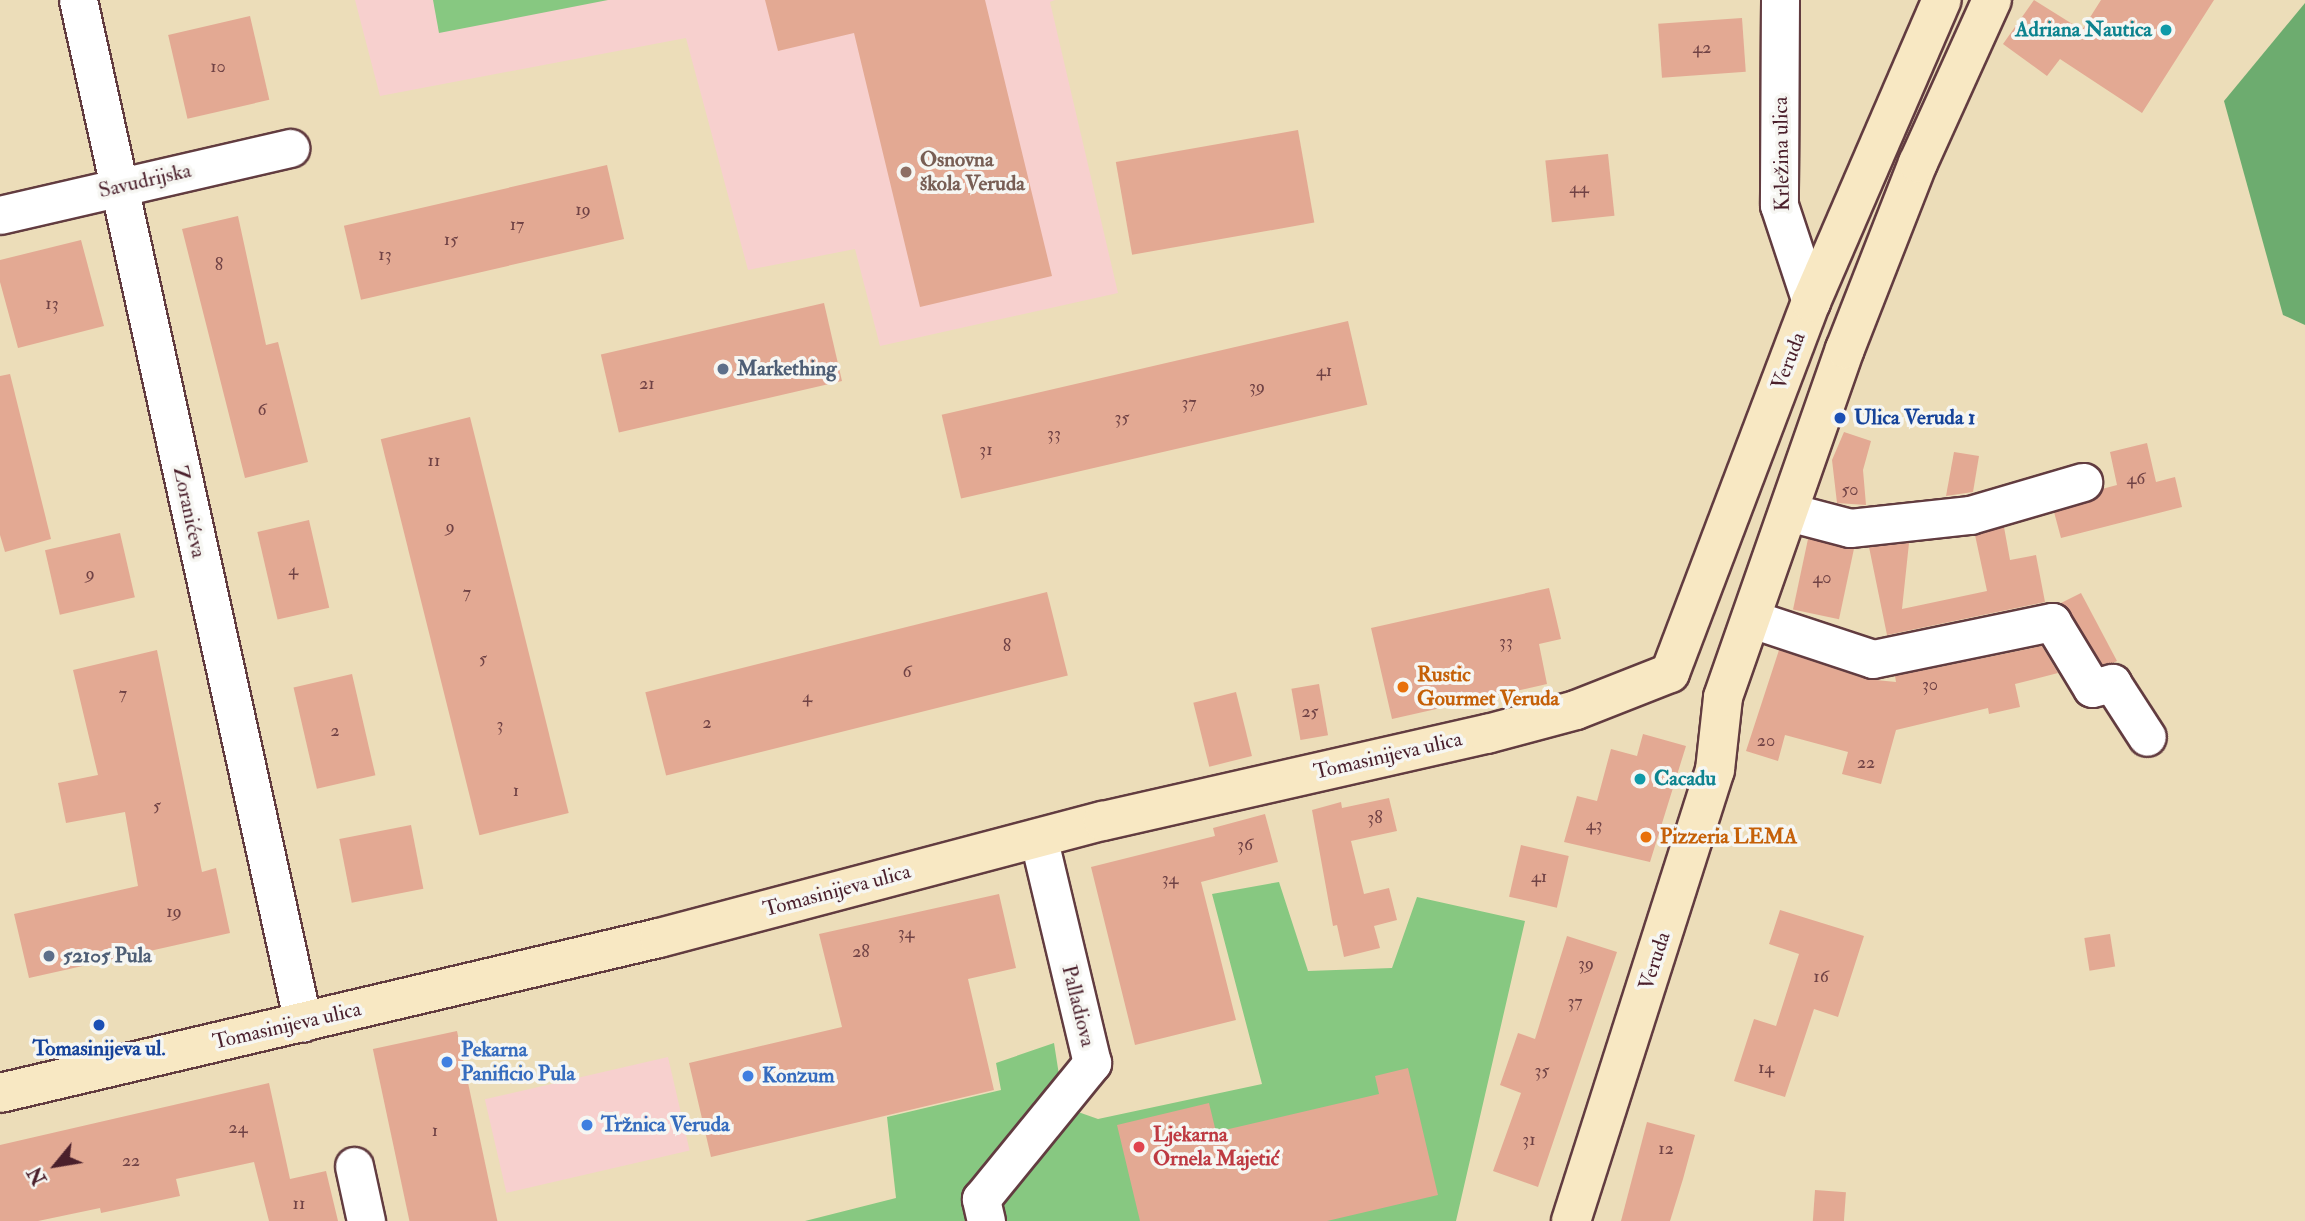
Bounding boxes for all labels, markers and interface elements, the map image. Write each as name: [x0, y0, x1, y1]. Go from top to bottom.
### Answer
place label: Adriana Nautica: [2015, 17, 2152, 43]
marker: Adriana Nautica: [2158, 22, 2174, 38]
house number: 42: [1693, 37, 1711, 59]
house number: 10: [210, 56, 226, 78]
street label: Krležina ulica: [1768, 96, 1796, 212]
place label: Osnovna škola Veruda: [920, 147, 1025, 197]
street label: Savudrijska: [96, 158, 194, 204]
marker: Osnovna škola Veruda: [898, 164, 914, 180]
house number: 44: [1569, 177, 1589, 199]
house number: 19: [575, 199, 591, 221]
house number: 17: [510, 214, 524, 236]
house number: 15: [444, 229, 458, 251]
house number: 13: [378, 244, 392, 266]
house number: 8: [215, 254, 223, 276]
house number: 13: [45, 293, 59, 315]
street label: Veruda: [1767, 329, 1811, 393]
place label: Markething: [737, 356, 837, 382]
house number: 41: [1316, 360, 1332, 382]
marker: Markething: [715, 361, 731, 377]
house number: 21: [639, 373, 655, 395]
house number: 39: [1249, 376, 1265, 398]
house number: 37: [1181, 392, 1197, 414]
house number: 6: [257, 399, 267, 421]
place label: Ulica Veruda 1: [1854, 405, 1975, 431]
house number: 35: [1115, 407, 1129, 429]
marker: Ulica Veruda 1: [1832, 410, 1848, 426]
house number: 33: [1047, 423, 1061, 445]
house number: 31: [979, 439, 993, 461]
house number: 11: [428, 450, 440, 472]
street label: Zoranićeva: [167, 464, 211, 560]
house number: 46: [2127, 468, 2145, 490]
house number: 50: [1842, 479, 1858, 501]
house number: 9: [445, 516, 455, 538]
house number: 4: [288, 559, 298, 581]
house number: 9: [85, 563, 95, 585]
house number: 40: [1813, 567, 1831, 589]
house number: 7: [463, 582, 471, 604]
house number: 33: [1499, 631, 1513, 653]
house number: 8: [1003, 635, 1011, 657]
house number: 5: [479, 648, 487, 670]
house number: 6: [902, 661, 912, 683]
place label: Rustic Gourmet Veruda: [1417, 662, 1559, 712]
house number: 30: [1922, 674, 1938, 696]
marker: Rustic Gourmet Veruda: [1395, 679, 1411, 695]
house number: 7: [119, 683, 127, 705]
house number: 4: [802, 686, 812, 708]
house number: 25: [1302, 701, 1318, 723]
house number: 2: [702, 712, 712, 734]
house number: 3: [497, 714, 503, 736]
house number: 2: [330, 720, 340, 742]
street label: Tomasinijeva ulica: [1311, 727, 1465, 785]
house number: 20: [1757, 730, 1775, 752]
house number: 22: [1857, 752, 1875, 774]
place label: Cacadu: [1654, 766, 1716, 792]
marker: Cacadu: [1632, 771, 1648, 787]
house number: 1: [513, 780, 519, 802]
house number: 5: [153, 795, 161, 817]
house number: 38: [1367, 807, 1383, 829]
house number: 43: [1586, 814, 1602, 836]
place label: Pizzeria LEMA: [1660, 824, 1797, 850]
marker: Pizzeria LEMA: [1638, 829, 1654, 845]
house number: 36: [1237, 834, 1253, 856]
street label: Tomasinijeva ulica: [761, 859, 913, 923]
house number: 41: [1531, 866, 1547, 888]
house number: 34: [1162, 868, 1178, 890]
house number: 19: [166, 901, 182, 923]
house number: 34: [898, 922, 914, 944]
street label: Veruda: [1634, 929, 1676, 993]
house number: 28: [852, 941, 870, 963]
place label: 52105 Pula: [63, 943, 152, 969]
marker: 52105 Pula: [41, 948, 57, 964]
house number: 39: [1578, 953, 1594, 975]
street label: Palladiova: [1056, 963, 1100, 1049]
house number: 16: [1813, 966, 1829, 988]
house number: 37: [1567, 991, 1583, 1013]
street label: Tomasinijeva ulica: [210, 997, 364, 1055]
marker: Tomasinijeva ul.: [91, 1017, 107, 1033]
place label: Tomasinijeva ul.: [32, 1036, 166, 1062]
place label: Pekarna Panificio Pula: [461, 1037, 575, 1087]
marker: Pekarna Panificio Pula: [439, 1054, 455, 1070]
house number: 14: [1758, 1057, 1774, 1079]
house number: 35: [1535, 1060, 1549, 1082]
place label: Konzum: [762, 1063, 835, 1089]
marker: Konzum: [740, 1068, 756, 1084]
place label: Tržnica Veruda: [601, 1112, 730, 1138]
house number: 24: [229, 1117, 247, 1139]
marker: Tržnica Veruda: [579, 1117, 595, 1133]
house number: 1: [432, 1120, 438, 1142]
place label: Ljekarna Ornela Majetić: [1153, 1122, 1279, 1172]
house number: 31: [1522, 1129, 1536, 1151]
north arrow: [21, 1130, 91, 1200]
house number: 12: [1658, 1138, 1674, 1160]
marker: Ljekarna Ornela Majetić: [1131, 1139, 1147, 1155]
house number: 22: [122, 1150, 140, 1172]
text: N: [23, 1162, 52, 1189]
house number: 11: [293, 1193, 305, 1215]

